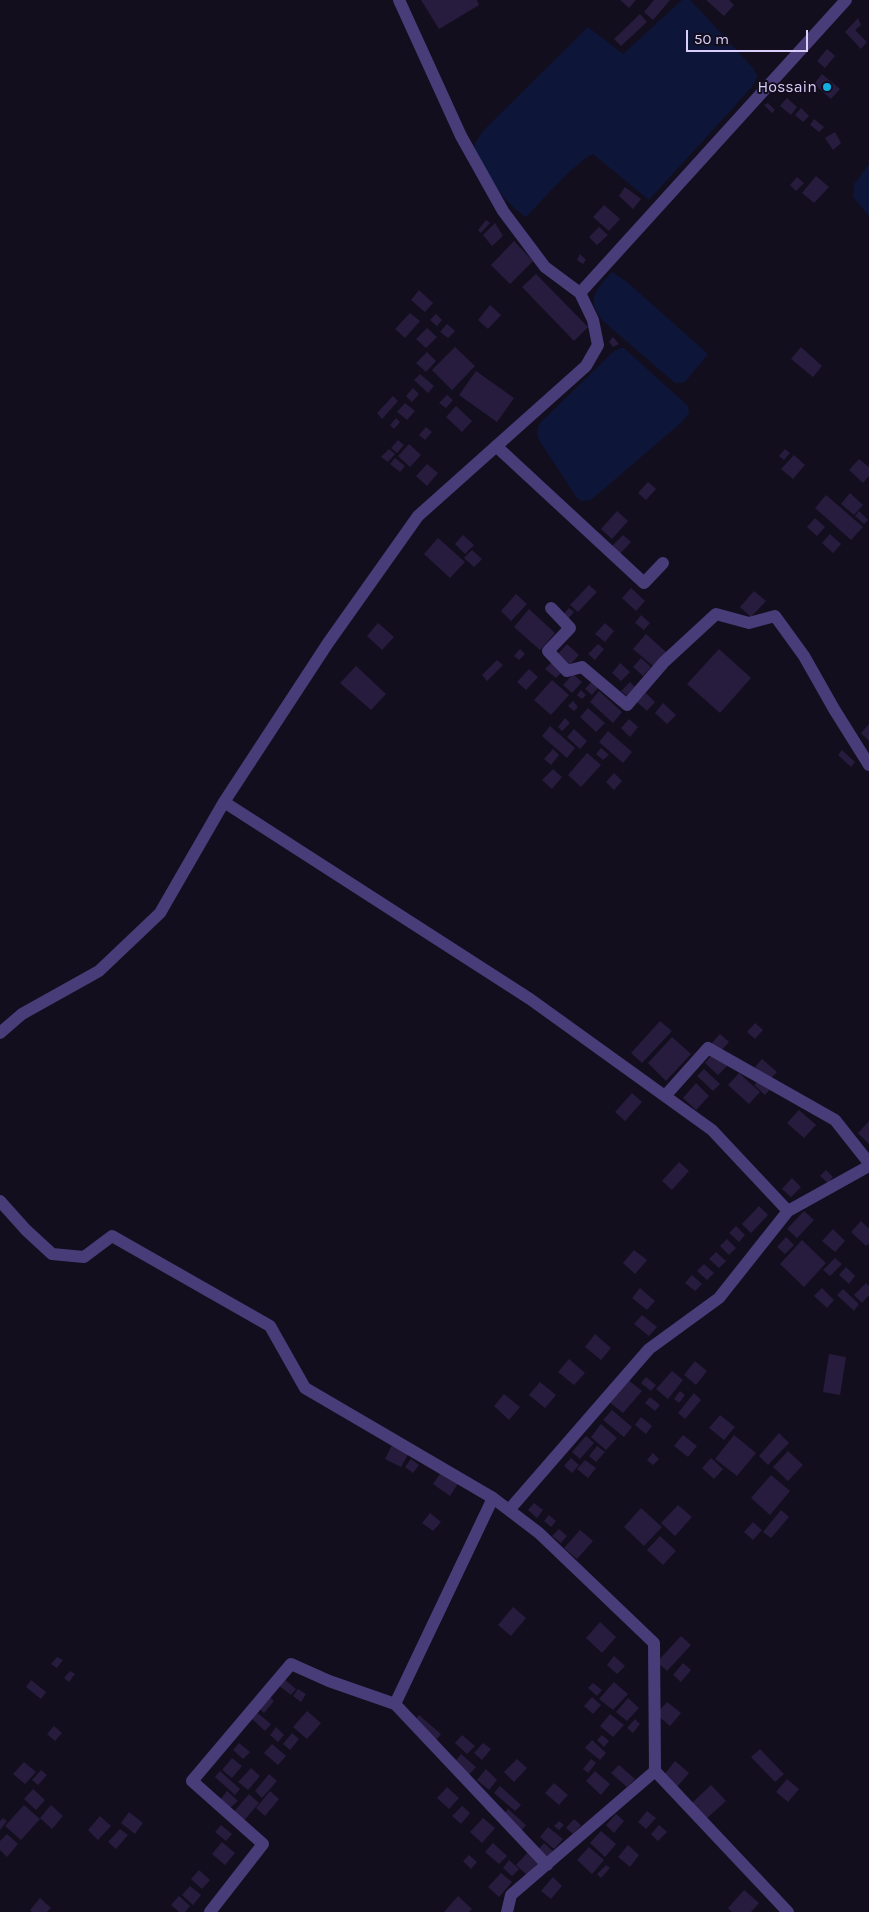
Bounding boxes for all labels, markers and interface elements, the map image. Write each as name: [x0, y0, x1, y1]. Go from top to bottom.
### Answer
scale bar: [689, 20, 812, 52]
text: 50 m: [694, 30, 729, 48]
place label: Hossain: [758, 77, 817, 97]
marker: Hossain: [821, 81, 833, 93]

